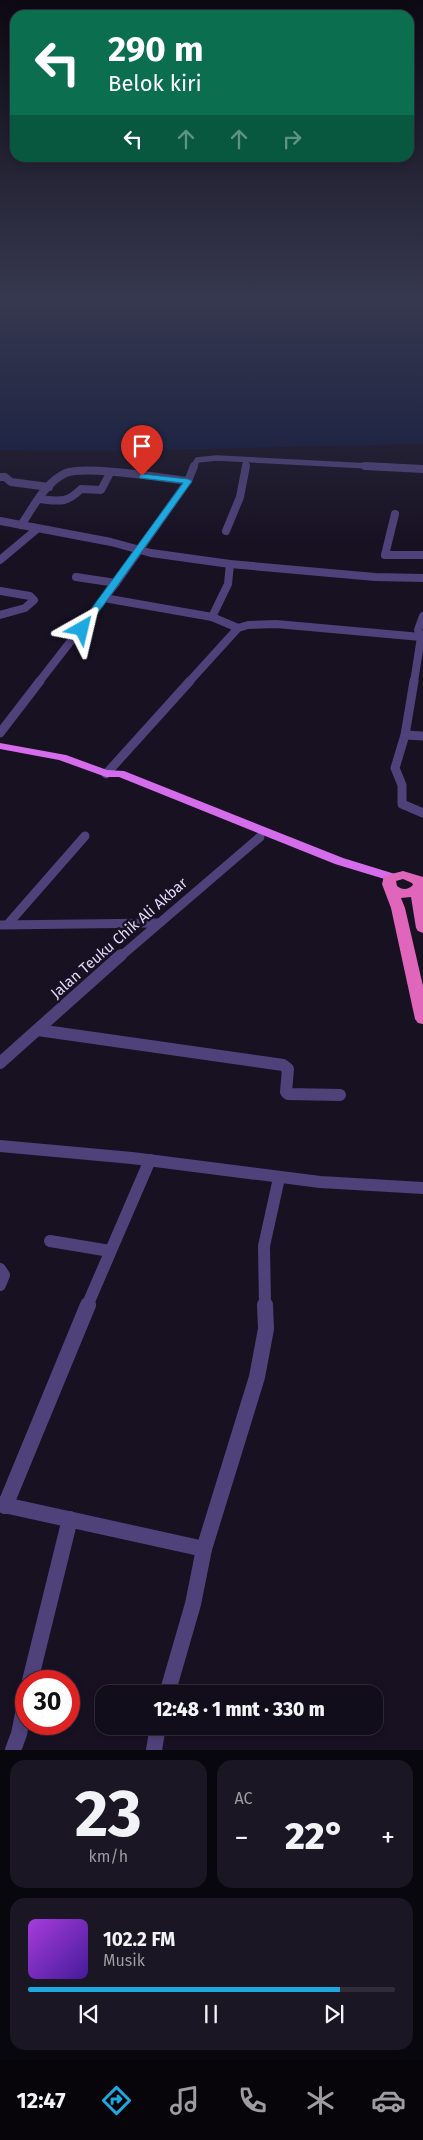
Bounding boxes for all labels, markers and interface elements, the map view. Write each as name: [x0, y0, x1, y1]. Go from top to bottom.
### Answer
text: 290 m: [108, 28, 204, 70]
icon: left: [25, 30, 90, 95]
text: Belok kiri: [108, 70, 202, 97]
icon: left: [119, 125, 147, 153]
icon: ahead: [172, 125, 200, 153]
icon: ahead: [225, 125, 253, 153]
icon: right: [278, 125, 306, 153]
pin: [121, 425, 163, 476]
icon: arrive: [128, 432, 156, 460]
position arrow: [55, 602, 107, 654]
street label: Jalan Teuku Chik Ali Akbar: [47, 874, 191, 1002]
speed limit sign: 30: [15, 1670, 80, 1735]
text: 12:48 · 1 mnt · 330 m: [153, 1698, 325, 1721]
text: 23: [75, 1775, 142, 1853]
text: AC: [235, 1789, 252, 1808]
text: 22°: [285, 1813, 345, 1859]
text: −: [235, 1821, 249, 1854]
text: +: [381, 1821, 395, 1854]
text: km/h: [88, 1847, 128, 1866]
text: 102.2 FM: [103, 1928, 175, 1951]
text: Musik: [103, 1951, 145, 1970]
icon: previous: [75, 2000, 103, 2028]
icon: pause: [197, 2000, 225, 2028]
icon: next: [320, 2000, 348, 2028]
icon: directions: [99, 2083, 134, 2118]
icon: music: [167, 2083, 202, 2118]
icon: phone: [235, 2083, 270, 2118]
icon: climate: [303, 2083, 338, 2118]
icon: car: [371, 2083, 406, 2118]
text: 12:47: [17, 2087, 65, 2114]

